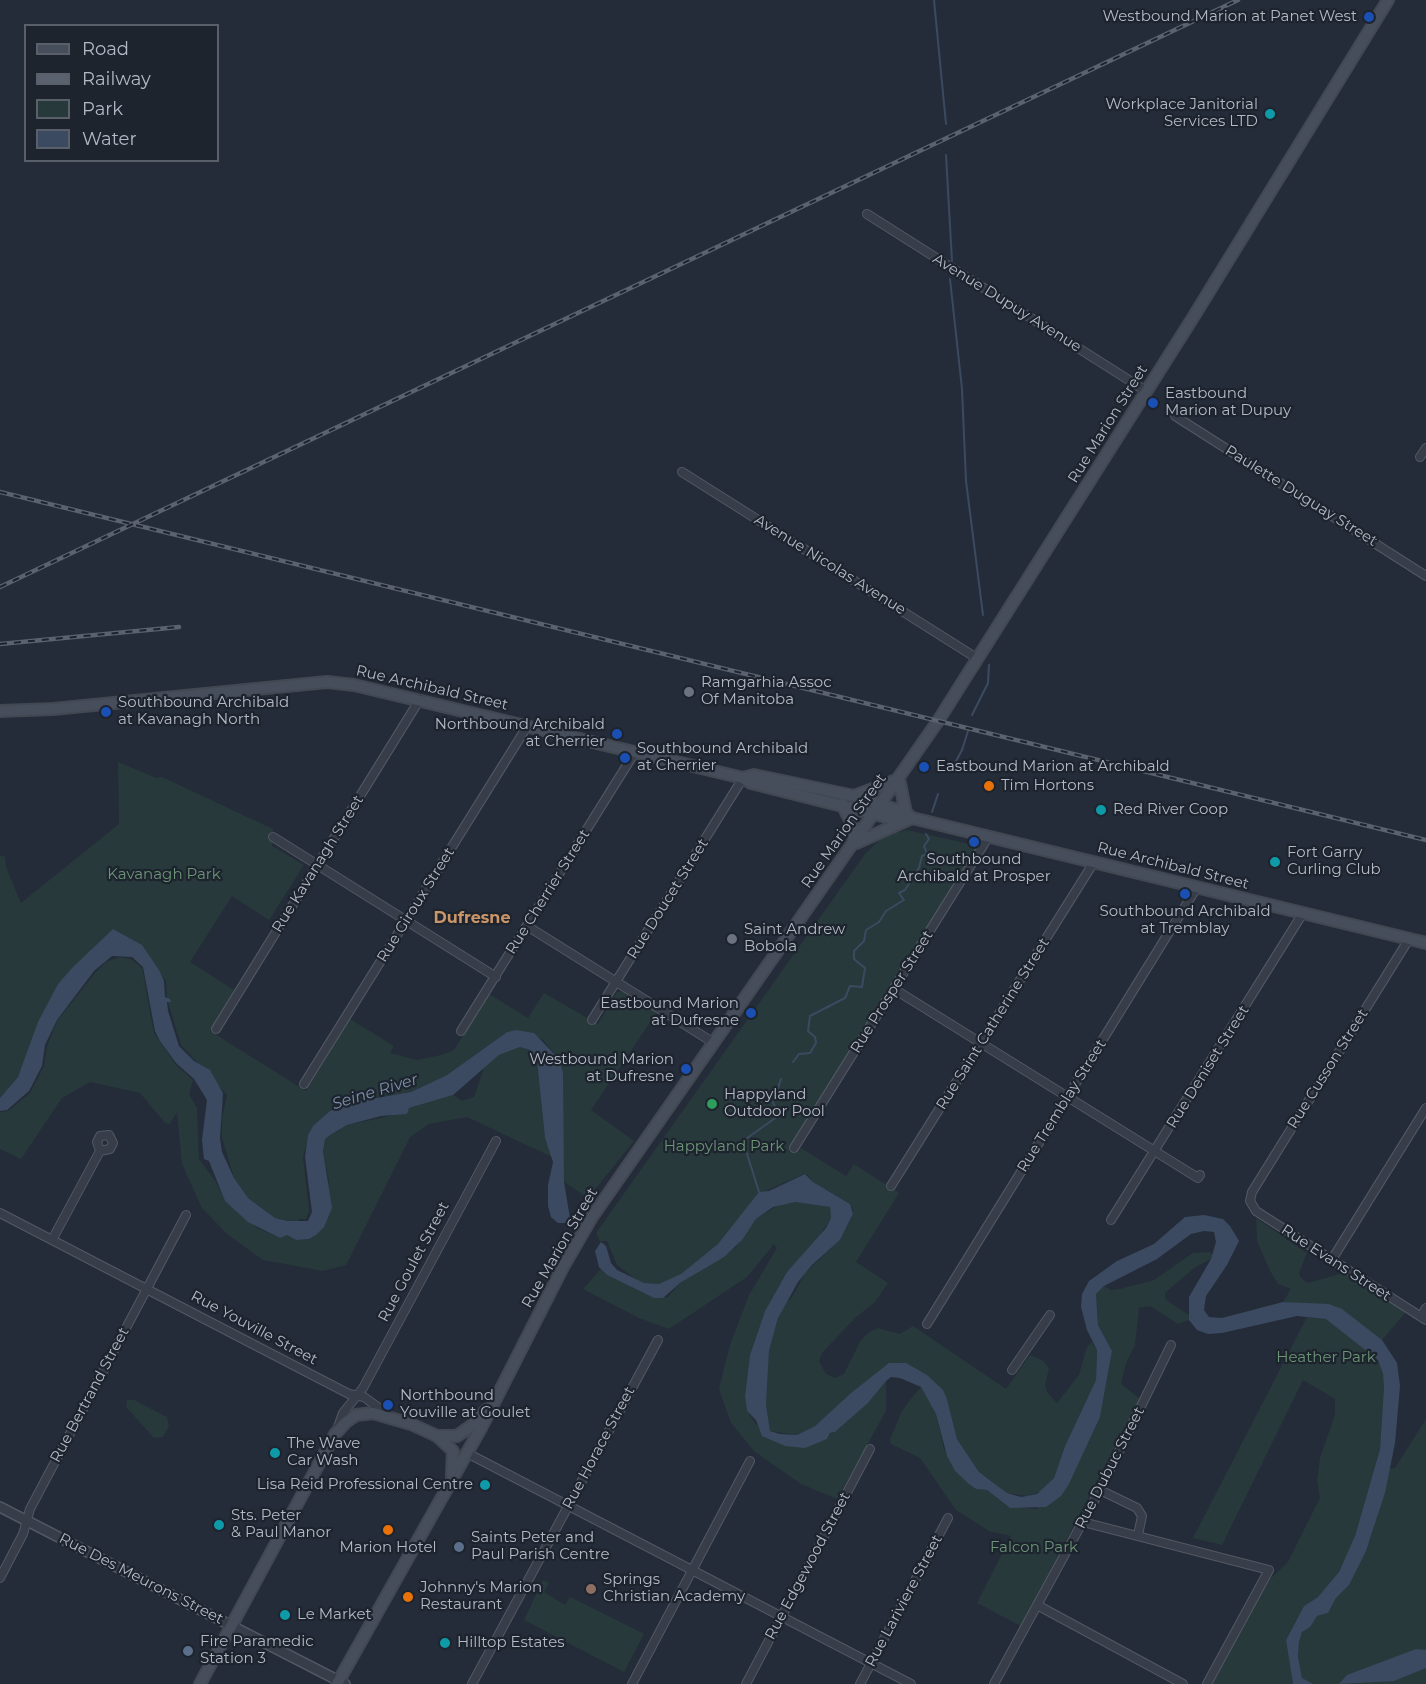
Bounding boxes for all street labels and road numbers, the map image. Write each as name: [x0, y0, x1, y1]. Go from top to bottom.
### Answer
street label: Avenue Dupuy Avenue: [929, 250, 1085, 356]
street label: Rue Marion Street: [1064, 362, 1152, 486]
street label: Paulette Duguay Street: [1222, 442, 1380, 550]
street label: Avenue Nicolas Avenue: [751, 511, 909, 619]
street label: Rue Archibald Street: [354, 662, 510, 714]
street label: Rue Marion Street: [798, 770, 890, 892]
street label: Rue Kavanagh Street: [268, 792, 368, 936]
street label: Rue Cherrier Street: [502, 826, 594, 958]
street label: Rue Doucet Street: [624, 835, 712, 963]
street label: Rue Archibald Street: [1095, 838, 1251, 894]
street label: Rue Giroux Street: [373, 844, 459, 966]
street label: Rue Prosper Street: [847, 927, 937, 1057]
street label: Rue Saint Catherine Street: [933, 935, 1053, 1113]
street label: Rue Deniset Street: [1163, 1002, 1253, 1132]
street label: Rue Cusson Street: [1284, 1006, 1372, 1132]
street label: Rue Tremblay Street: [1014, 1036, 1110, 1176]
street label: Rue Marion Street: [518, 1185, 602, 1311]
street label: Rue Goulet Street: [375, 1199, 453, 1325]
street label: Rue Evans Street: [1278, 1221, 1394, 1305]
street label: Rue Youville Street: [188, 1287, 320, 1369]
street label: Rue Bertrand Street: [47, 1324, 133, 1466]
street label: Rue Horace Street: [559, 1384, 639, 1512]
street label: Rue Dubuc Street: [1071, 1404, 1149, 1532]
street label: Rue Edgewood Street: [761, 1489, 855, 1643]
street label: Rue Des Meurons Street: [56, 1530, 226, 1628]
street label: Rue Lariviere Street: [862, 1532, 946, 1670]

